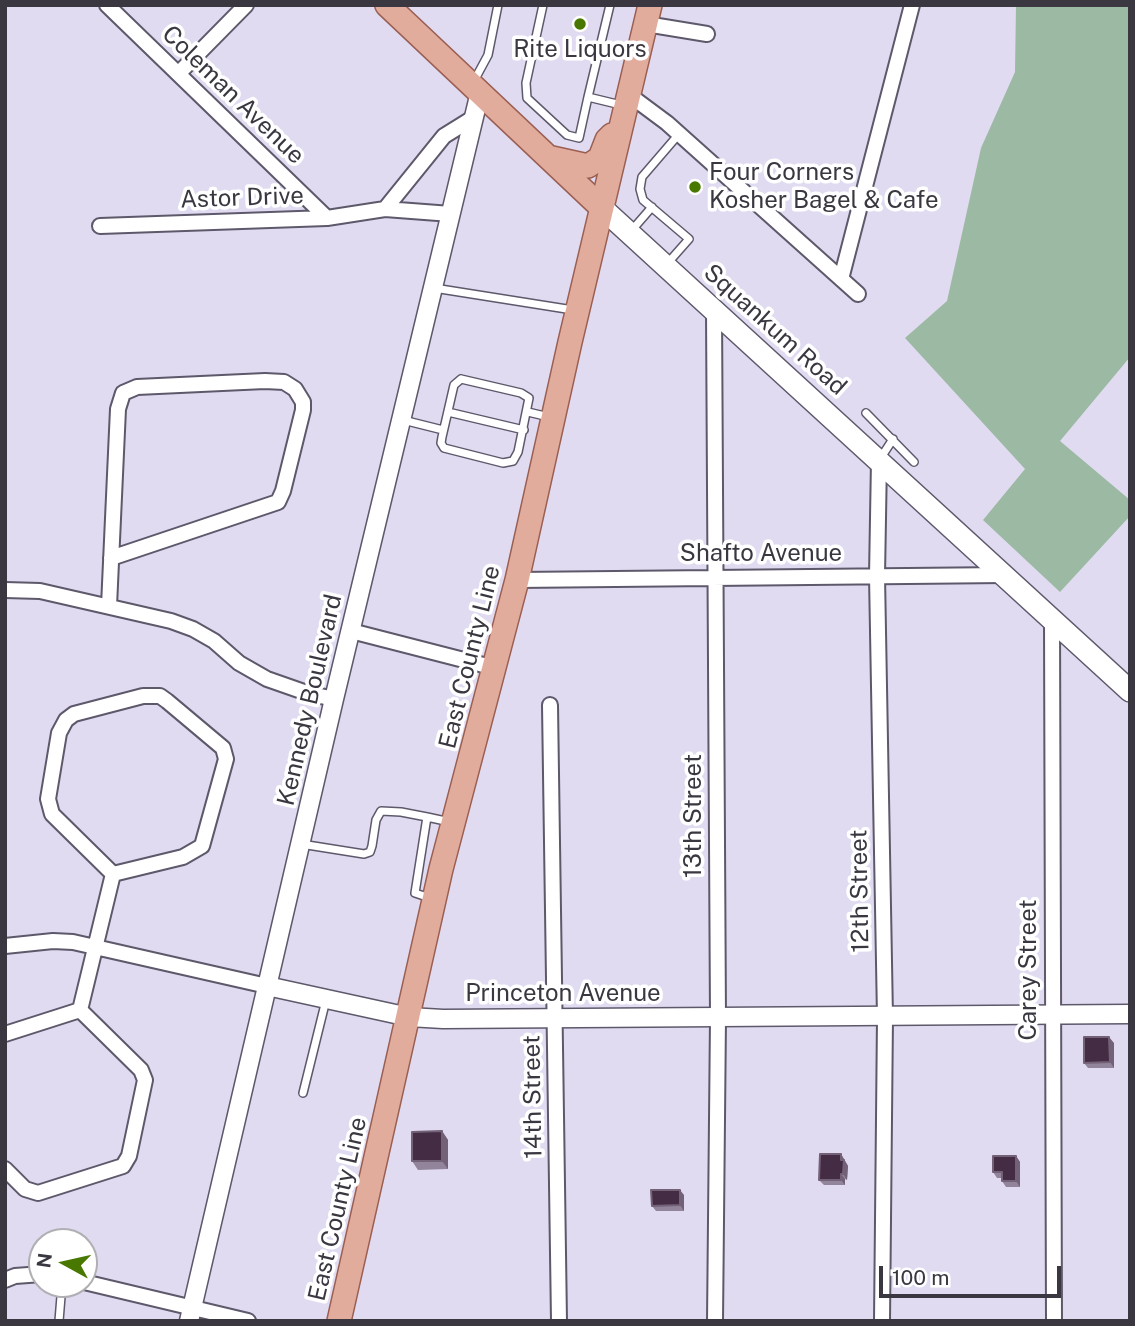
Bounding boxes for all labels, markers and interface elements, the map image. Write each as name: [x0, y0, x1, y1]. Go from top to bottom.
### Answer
marker: Rite Liquors: [572, 16, 588, 32]
street label: Coleman Avenue: [156, 20, 310, 170]
place label: Rite Liquors: [513, 36, 647, 64]
place label: Four Corners Kosher Bagel & Cafe: [709, 159, 939, 215]
marker: Four Corners Kosher Bagel & Cafe: [687, 179, 703, 195]
street label: Astor Drive: [180, 181, 304, 215]
street label: Squankum Road: [698, 258, 852, 402]
street label: Shafto Avenue: [680, 540, 842, 568]
street label: East County Line: [433, 562, 507, 752]
street label: Kennedy Boulevard: [272, 592, 348, 808]
street label: 13th Street: [680, 754, 708, 878]
street label: 12th Street: [845, 829, 875, 953]
street label: Carey Street: [1015, 899, 1043, 1041]
street label: Princeton Avenue: [465, 980, 661, 1008]
street label: 14th Street: [518, 1035, 548, 1159]
street label: East County Line: [303, 1114, 373, 1304]
north arrow: [28, 1228, 98, 1298]
text: N: [32, 1251, 56, 1269]
scale bar: [883, 1252, 1065, 1296]
text: 100 m: [892, 1265, 949, 1290]

